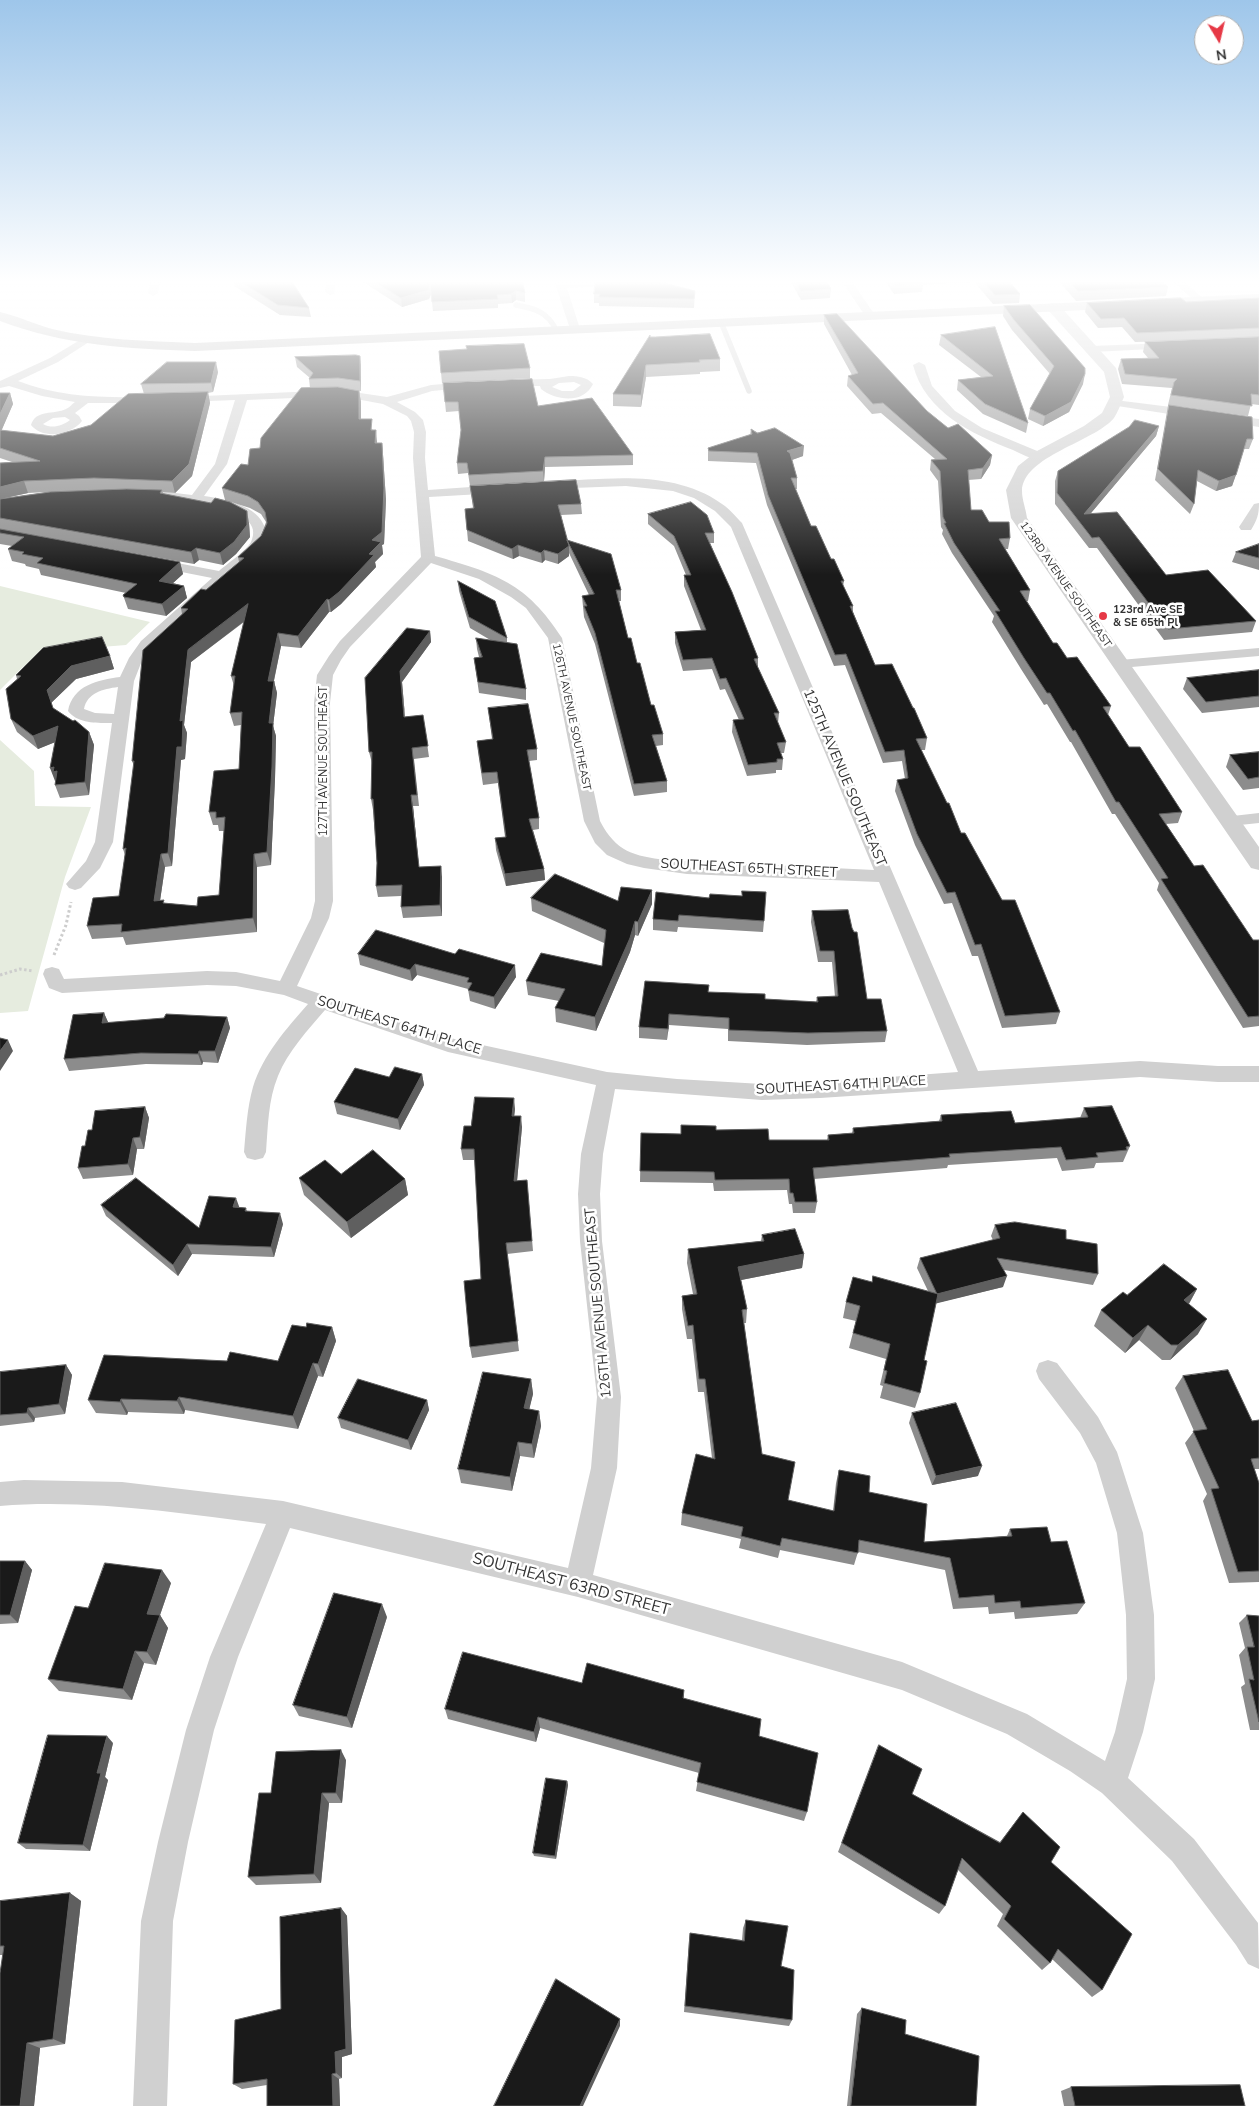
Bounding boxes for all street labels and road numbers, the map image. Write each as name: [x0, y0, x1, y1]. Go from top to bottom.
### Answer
street label: 123RD AVENUE SOUTHEAST: [1016, 520, 1114, 650]
street label: 126TH AVENUE SOUTHEAST: [549, 642, 593, 792]
street label: 127TH AVENUE SOUTHEAST: [317, 686, 331, 836]
street label: 125TH AVENUE SOUTHEAST: [799, 687, 889, 869]
street label: SOUTHEAST 65TH STREET: [660, 856, 838, 882]
street label: SOUTHEAST 64TH PLACE: [315, 993, 483, 1059]
street label: SOUTHEAST 64TH PLACE: [755, 1073, 927, 1099]
street label: 126TH AVENUE SOUTHEAST: [582, 1207, 616, 1399]
street label: SOUTHEAST 63RD STREET: [470, 1549, 672, 1621]

